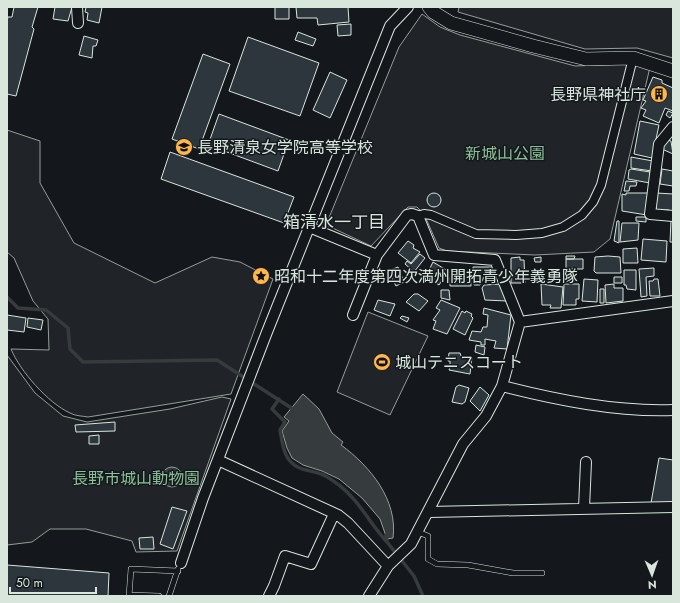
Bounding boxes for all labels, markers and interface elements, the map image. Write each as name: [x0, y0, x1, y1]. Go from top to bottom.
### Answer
place label: 長野県神社庁: [550, 83, 646, 106]
building icon: 長野県神社庁: [649, 84, 669, 104]
place label: 長野清泉女学院高等学校: [197, 136, 373, 159]
school or university icon: 長野清泉女学院高等学校: [174, 137, 194, 157]
park label: 新城山公園: [465, 142, 545, 165]
district label: 箱清水一丁目: [283, 210, 385, 234]
place label: 昭和十二年度第四次満州開拓青少年義勇隊: [274, 265, 578, 288]
place icon: 昭和十二年度第四次満州開拓青少年義勇隊: [251, 266, 271, 286]
place label: 城山テニスコート: [395, 351, 523, 374]
sports icon: 城山テニスコート: [372, 352, 392, 372]
park label: 長野市城山動物園: [72, 467, 200, 490]
north arrow: [632, 555, 672, 595]
scale bar: [10, 569, 96, 595]
text: 50 m: [16, 574, 43, 592]
text: N: [648, 577, 657, 593]

